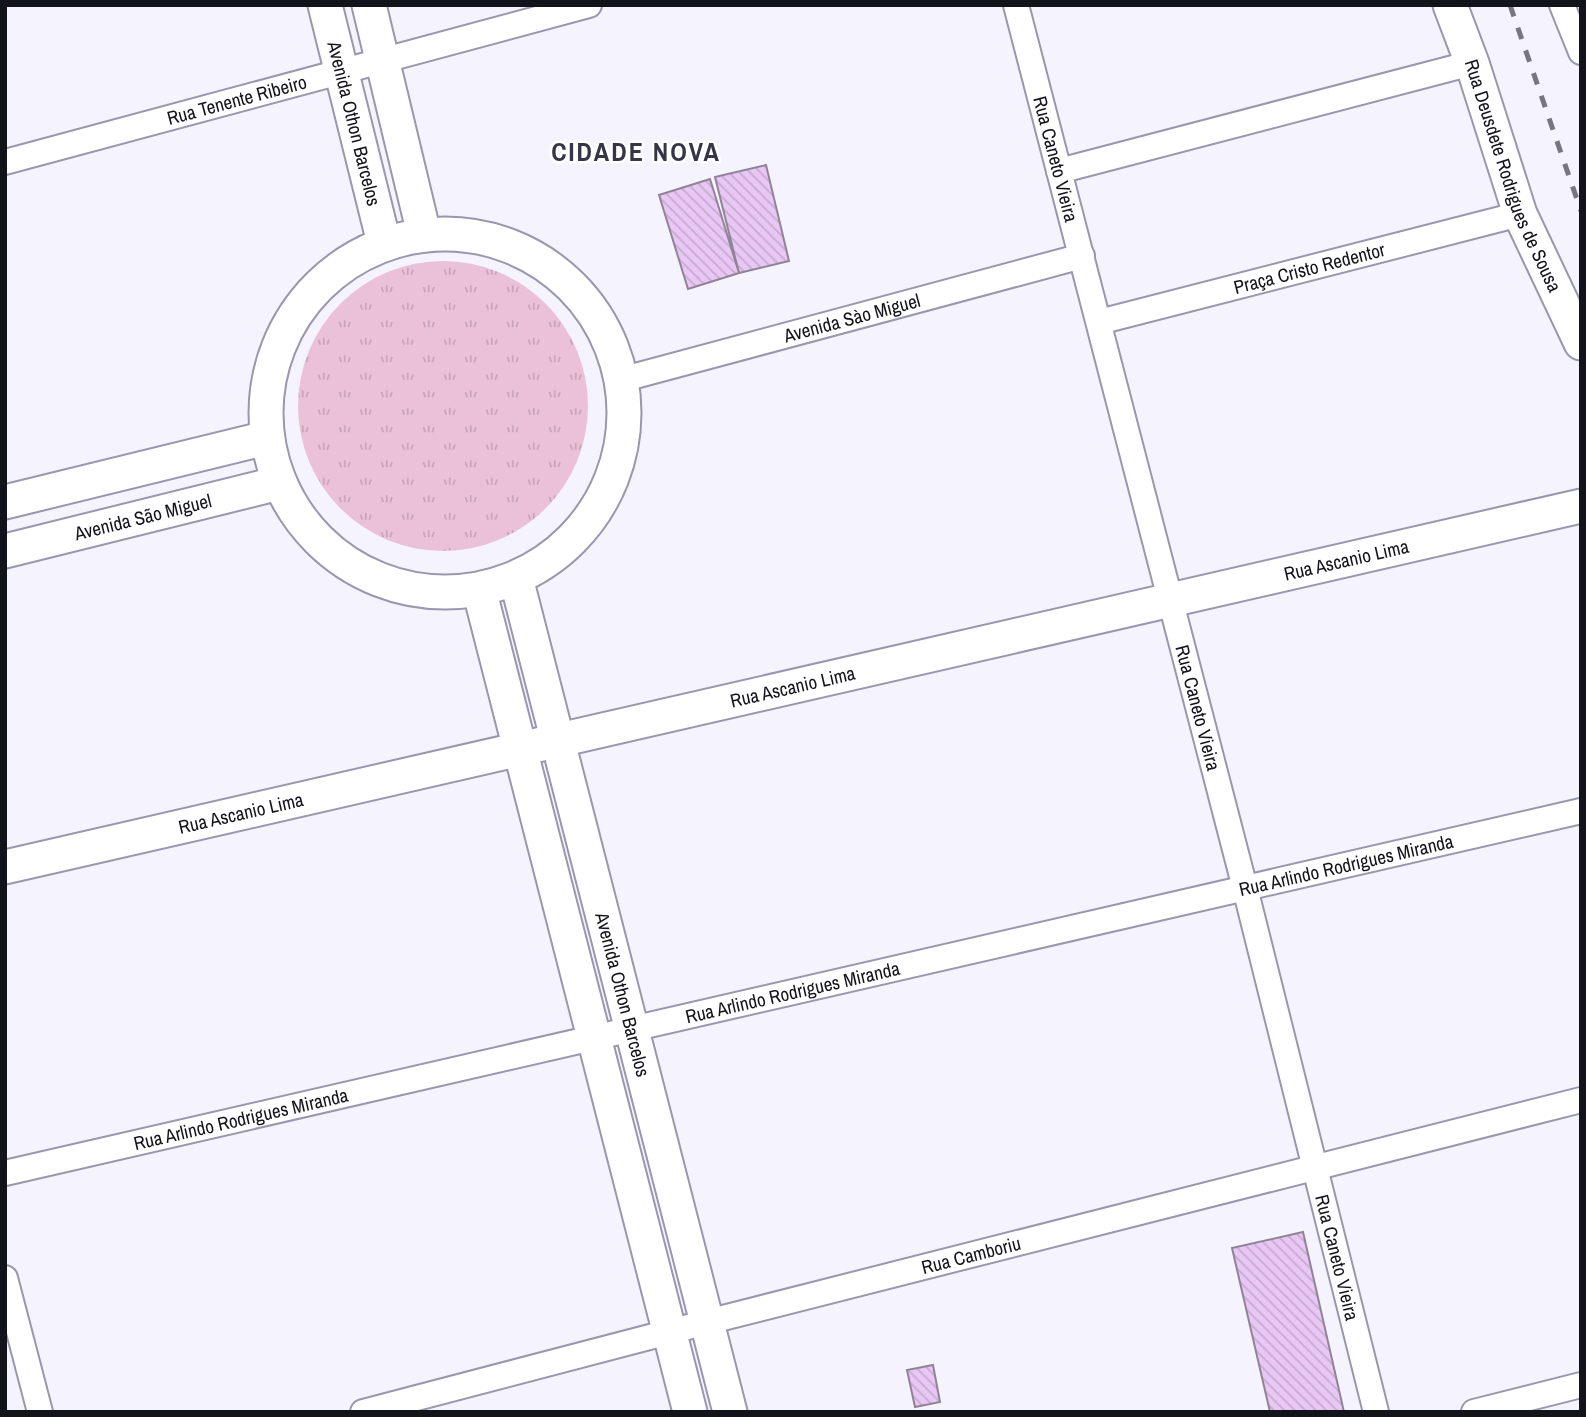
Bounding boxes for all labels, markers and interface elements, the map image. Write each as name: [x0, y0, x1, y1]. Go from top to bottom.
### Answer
street label: Avenida Othon Barcelos: [321, 37, 387, 209]
street label: Rua Deusdete Rodrigues de Sousa: [1459, 56, 1568, 296]
street label: Rua Tenente Ribeiro: [164, 68, 310, 131]
street label: Rua Caneto Vieira: [1027, 93, 1085, 225]
district label: CIDADE NOVA: [551, 134, 721, 169]
street label: Praça Cristo Redentor: [1231, 236, 1388, 300]
street label: Avenida Sào Miguel: [780, 287, 923, 349]
street label: Avenida São Miguel: [71, 487, 214, 547]
street label: Rua Ascanio Lima: [1281, 533, 1412, 587]
street label: Rua Caneto Vieira: [1169, 642, 1227, 774]
street label: Rua Ascanio Lima: [728, 660, 858, 713]
street label: Rua Ascanio Lima: [176, 786, 306, 840]
street label: Rua Arlindo Rodrigues Miranda: [1236, 828, 1456, 902]
street label: Avenida Othon Barcelos: [589, 909, 656, 1080]
street label: Rua Arlindo Rodrigues Miranda: [683, 955, 903, 1029]
street label: Rua Arlindo Rodrigues Miranda: [131, 1082, 351, 1156]
street label: Rua Caneto Vieira: [1309, 1192, 1366, 1323]
street label: Rua Camboriu: [919, 1230, 1023, 1280]

